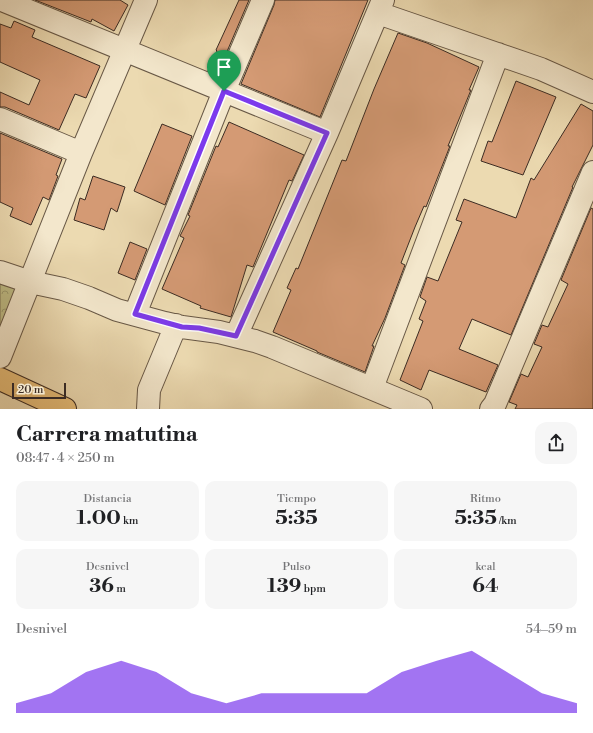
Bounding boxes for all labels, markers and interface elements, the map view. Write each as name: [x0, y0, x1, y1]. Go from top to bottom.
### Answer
pin: [207, 50, 241, 91]
icon: arrive: [213, 56, 235, 78]
scale bar: [12, 381, 66, 400]
text: 20 m: [18, 383, 43, 397]
text: Carrera matutina: [16, 421, 198, 448]
button: share: [535, 422, 577, 464]
text: 08:47 · 4 × 250 m: [16, 450, 115, 466]
text: Distancia: [83, 492, 132, 506]
text: Tiempo: [277, 492, 316, 506]
text: Ritmo: [470, 492, 501, 506]
text: 1.00: [77, 506, 121, 531]
text: 5:35: [275, 506, 318, 531]
text: 5:35: [454, 506, 497, 531]
text: km: [121, 514, 138, 528]
text: /km: [497, 514, 517, 528]
text: Desnivel: [86, 560, 129, 574]
text: Pulso: [282, 560, 311, 574]
text: kcal: [476, 560, 495, 574]
text: 36: [89, 574, 114, 599]
text: 139: [267, 574, 301, 599]
text: 64: [472, 574, 499, 599]
text: m: [114, 582, 126, 596]
text: bpm: [301, 582, 326, 596]
text: Desnivel: [16, 621, 67, 637]
text: 54–59 m: [526, 621, 577, 637]

